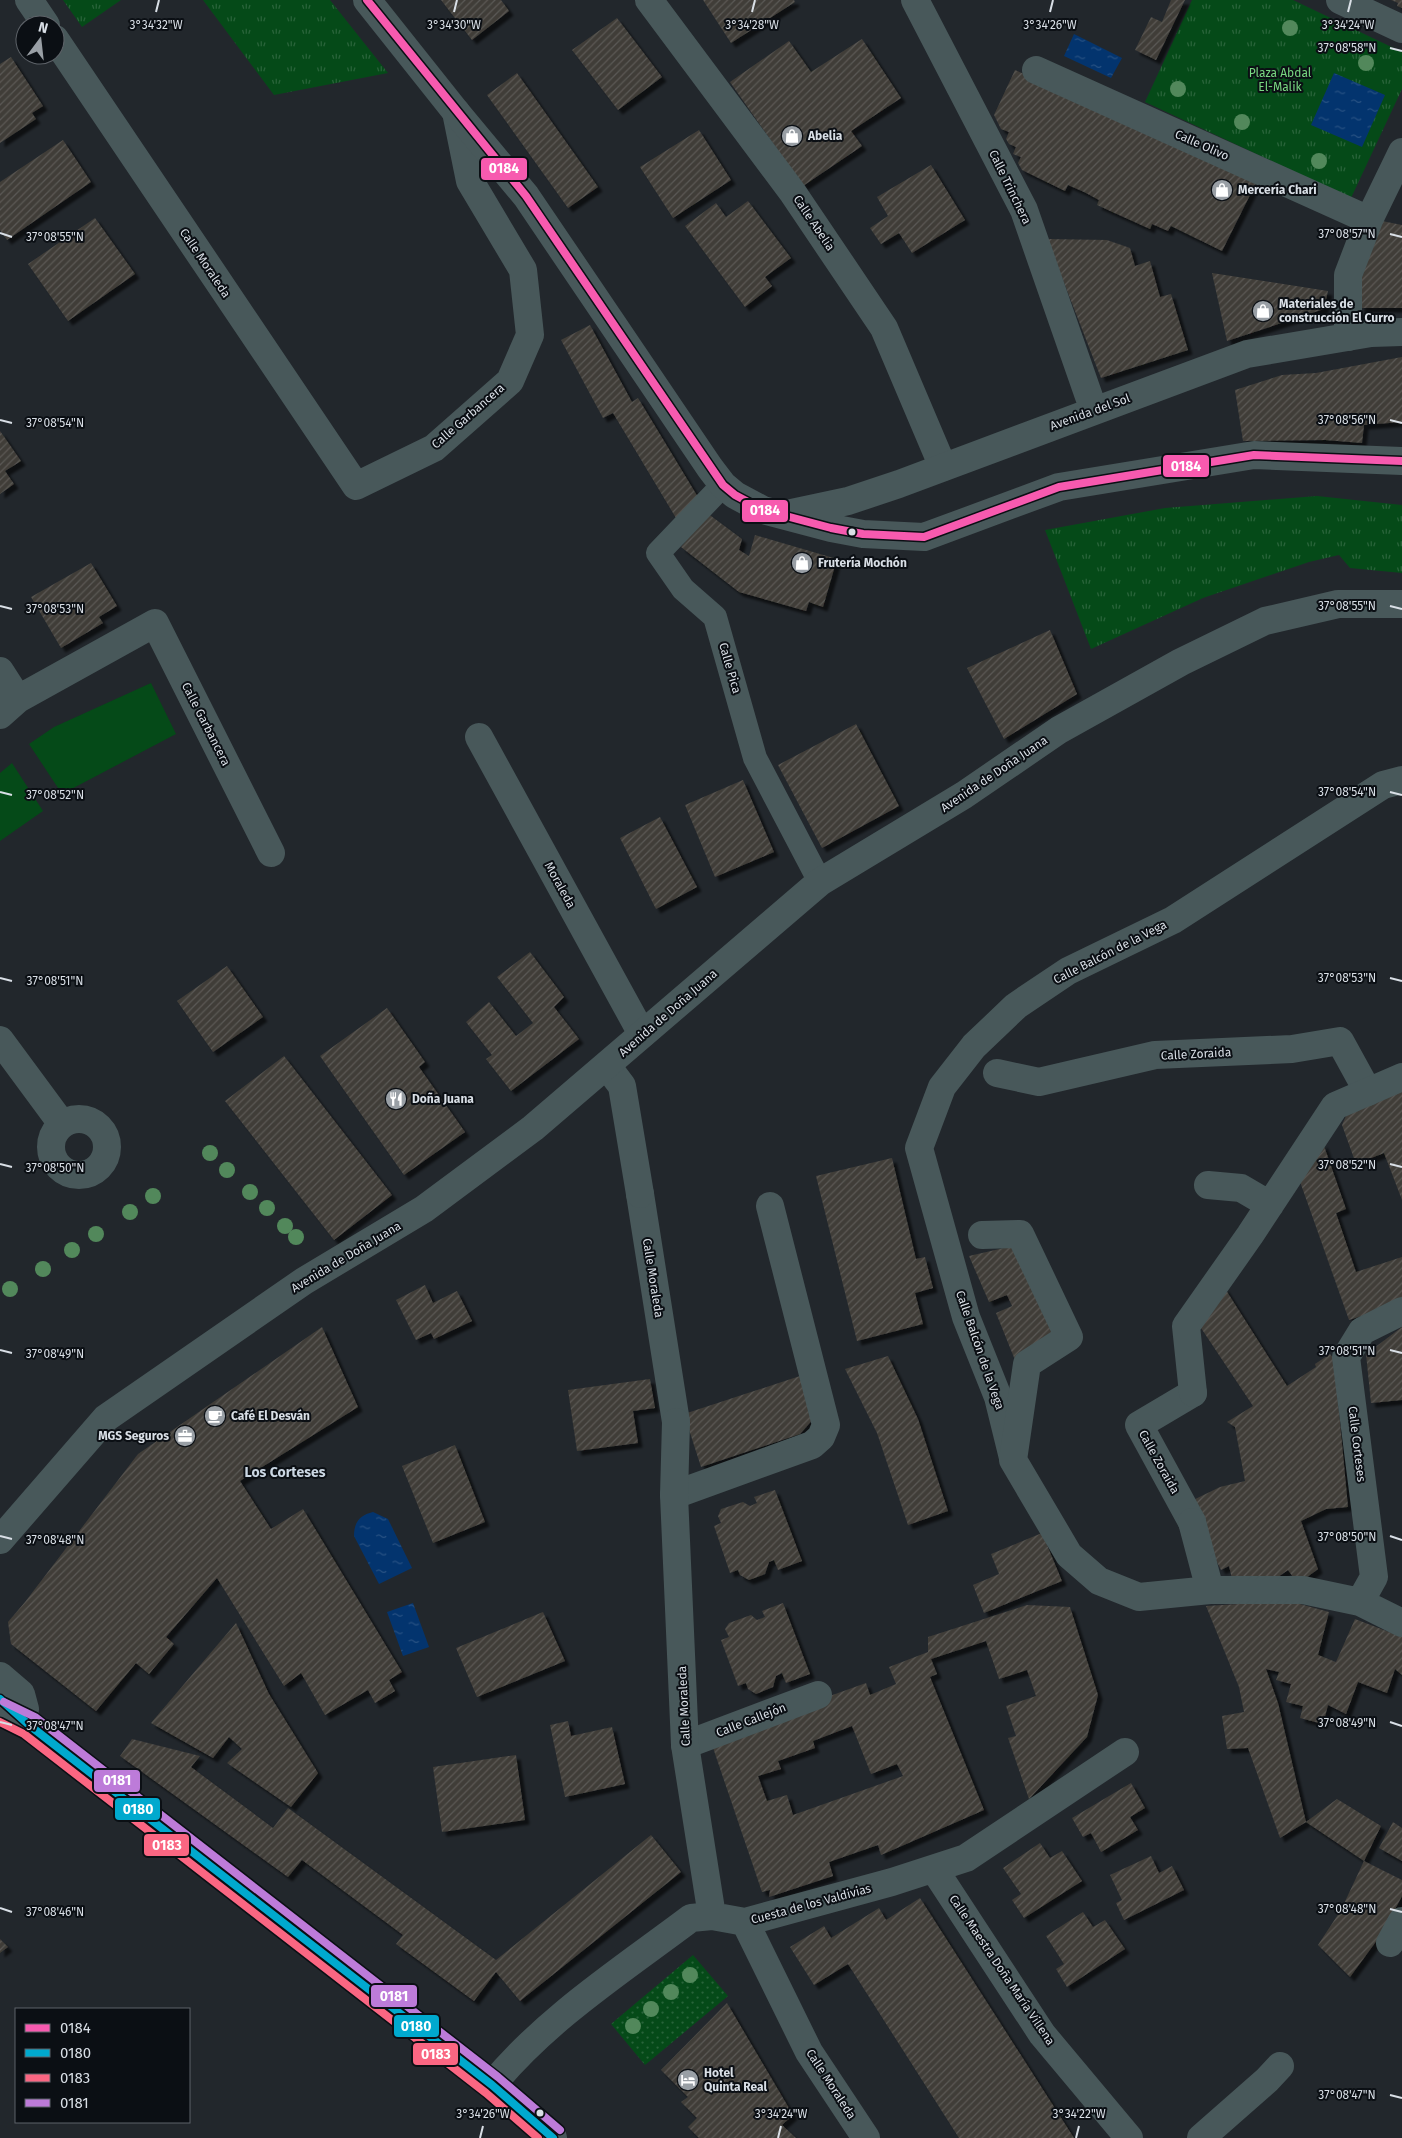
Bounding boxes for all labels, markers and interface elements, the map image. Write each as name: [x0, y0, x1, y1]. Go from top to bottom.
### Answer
north arrow: [15, 15, 65, 65]
text: 3°34'32"W: [129, 18, 183, 32]
text: 3°34'30"W: [427, 18, 481, 32]
text: 3°34'28"W: [725, 18, 779, 32]
text: 3°34'26"W: [1023, 18, 1077, 32]
text: 3°34'24"W: [1322, 18, 1374, 32]
text: N: [37, 19, 50, 37]
text: 37°08'58"N: [1318, 41, 1376, 55]
park label: Plaza Abdal El-Malik: [1249, 66, 1312, 94]
shop icon: Abelia: [780, 124, 804, 148]
street label: Calle Olivo: [1173, 127, 1231, 163]
place label: Abelia: [807, 129, 843, 143]
street label: Calle Trinchera: [986, 148, 1034, 226]
line badge: 0184: [480, 157, 528, 181]
text: 0184: [489, 160, 519, 177]
shop icon: Mercería Chari: [1210, 178, 1234, 202]
place label: Mercería Chari: [1238, 183, 1317, 197]
street label: Calle Abelia: [790, 193, 838, 253]
street label: Calle Moraleda: [177, 226, 233, 300]
text: 37°08'57"N: [1318, 227, 1376, 241]
text: 37°08'55"N: [26, 230, 84, 244]
place label: Materiales de construcción El Curro: [1279, 297, 1394, 325]
shop icon: Materiales de construcción El Curro: [1251, 299, 1275, 323]
street label: Calle Garbancera: [429, 381, 507, 451]
street label: Avenida del Sol: [1048, 391, 1132, 433]
text: 37°08'56"N: [1318, 413, 1376, 427]
text: 37°08'54"N: [26, 416, 84, 430]
line badge: 0184: [1162, 454, 1210, 478]
text: 0184: [1171, 458, 1201, 475]
line badge: 0184: [741, 499, 789, 523]
text: 0184: [750, 502, 780, 519]
unlabelled marker: [847, 527, 857, 537]
shop icon: Frutería Mochón: [790, 551, 814, 575]
place label: Frutería Mochón: [818, 556, 907, 570]
text: 37°08'55"N: [1318, 599, 1376, 613]
text: 37°08'53"N: [26, 602, 84, 616]
street label: Calle Pica: [716, 641, 744, 695]
street label: Calle Garbancera: [179, 680, 233, 768]
street label: Avenida de Doña Juana: [938, 733, 1050, 815]
text: 37°08'54"N: [1318, 785, 1376, 799]
text: 37°08'52"N: [26, 788, 84, 802]
street label: Moraleda: [542, 859, 578, 911]
street label: Calle Balcón de la Vega: [1051, 917, 1169, 987]
street label: Avenida de Doña Juana: [616, 966, 720, 1060]
text: 37°08'53"N: [1318, 971, 1376, 985]
text: 37°08'51"N: [27, 974, 84, 988]
street label: Calle Zoraida: [1160, 1045, 1232, 1063]
restaurant icon: Doña Juana: [384, 1087, 408, 1111]
place label: Doña Juana: [412, 1092, 474, 1106]
text: 37°08'52"N: [1318, 1158, 1376, 1172]
text: 37°08'50"N: [26, 1161, 84, 1175]
street label: Avenida de Doña Juana: [289, 1219, 403, 1295]
street label: Calle Moraleda: [640, 1237, 666, 1319]
street label: Calle Balcón de la Vega: [953, 1289, 1007, 1411]
text: 37°08'51"N: [1319, 1344, 1376, 1358]
text: 37°08'49"N: [26, 1347, 84, 1361]
cafe icon: Café El Desván: [203, 1404, 227, 1428]
street label: Calle Corteses: [1345, 1405, 1369, 1483]
place label: Café El Desván: [231, 1409, 310, 1423]
office icon: MGS Seguros: [173, 1424, 197, 1448]
street label: Calle Zoraida: [1136, 1428, 1182, 1496]
place label: MGS Seguros: [98, 1429, 169, 1443]
district label: Los Corteses: [245, 1464, 326, 1481]
text: 37°08'50"N: [1318, 1530, 1376, 1544]
text: 37°08'48"N: [26, 1533, 84, 1547]
street label: Calle Moraleda: [675, 1666, 693, 1746]
street label: Calle Callejón: [714, 1700, 788, 1740]
text: 37°08'49"N: [1318, 1716, 1376, 1730]
text: 37°08'47"N: [26, 1719, 84, 1733]
line badge: 0181: [93, 1769, 141, 1793]
text: 0181: [103, 1772, 131, 1789]
line badge: 0180: [114, 1797, 161, 1821]
text: 0180: [123, 1801, 153, 1818]
line badge: 0183: [143, 1833, 190, 1857]
text: 0183: [152, 1837, 182, 1854]
street label: Cuesta de los Valdivias: [749, 1881, 873, 1927]
street label: Calle Maestra Doña María Villena: [946, 1892, 1058, 2048]
text: 37°08'48"N: [1318, 1902, 1376, 1916]
text: 37°08'46"N: [26, 1905, 84, 1919]
line badge: 0181: [370, 1984, 418, 2008]
text: 0181: [380, 1988, 408, 2005]
legend: [15, 2008, 190, 2123]
line badge: 0180: [393, 2014, 440, 2038]
text: 0180: [401, 2018, 431, 2035]
text: 0184: [60, 2019, 91, 2037]
line badge: 0183: [412, 2042, 459, 2066]
text: 0180: [60, 2044, 91, 2062]
text: 0183: [421, 2046, 451, 2063]
street label: Calle Moraleda: [803, 2046, 859, 2122]
place label: Hotel Quinta Real: [704, 2066, 768, 2094]
hotel icon: Hotel Quinta Real: [676, 2068, 700, 2092]
text: 0183: [60, 2069, 90, 2087]
text: 37°08'47"N: [1318, 2088, 1376, 2102]
text: 0181: [60, 2094, 89, 2112]
text: 3°34'26"W: [456, 2107, 510, 2121]
text: 3°34'24"W: [755, 2107, 807, 2121]
text: 3°34'22"W: [1052, 2107, 1106, 2121]
unlabelled marker: [535, 2108, 545, 2118]

